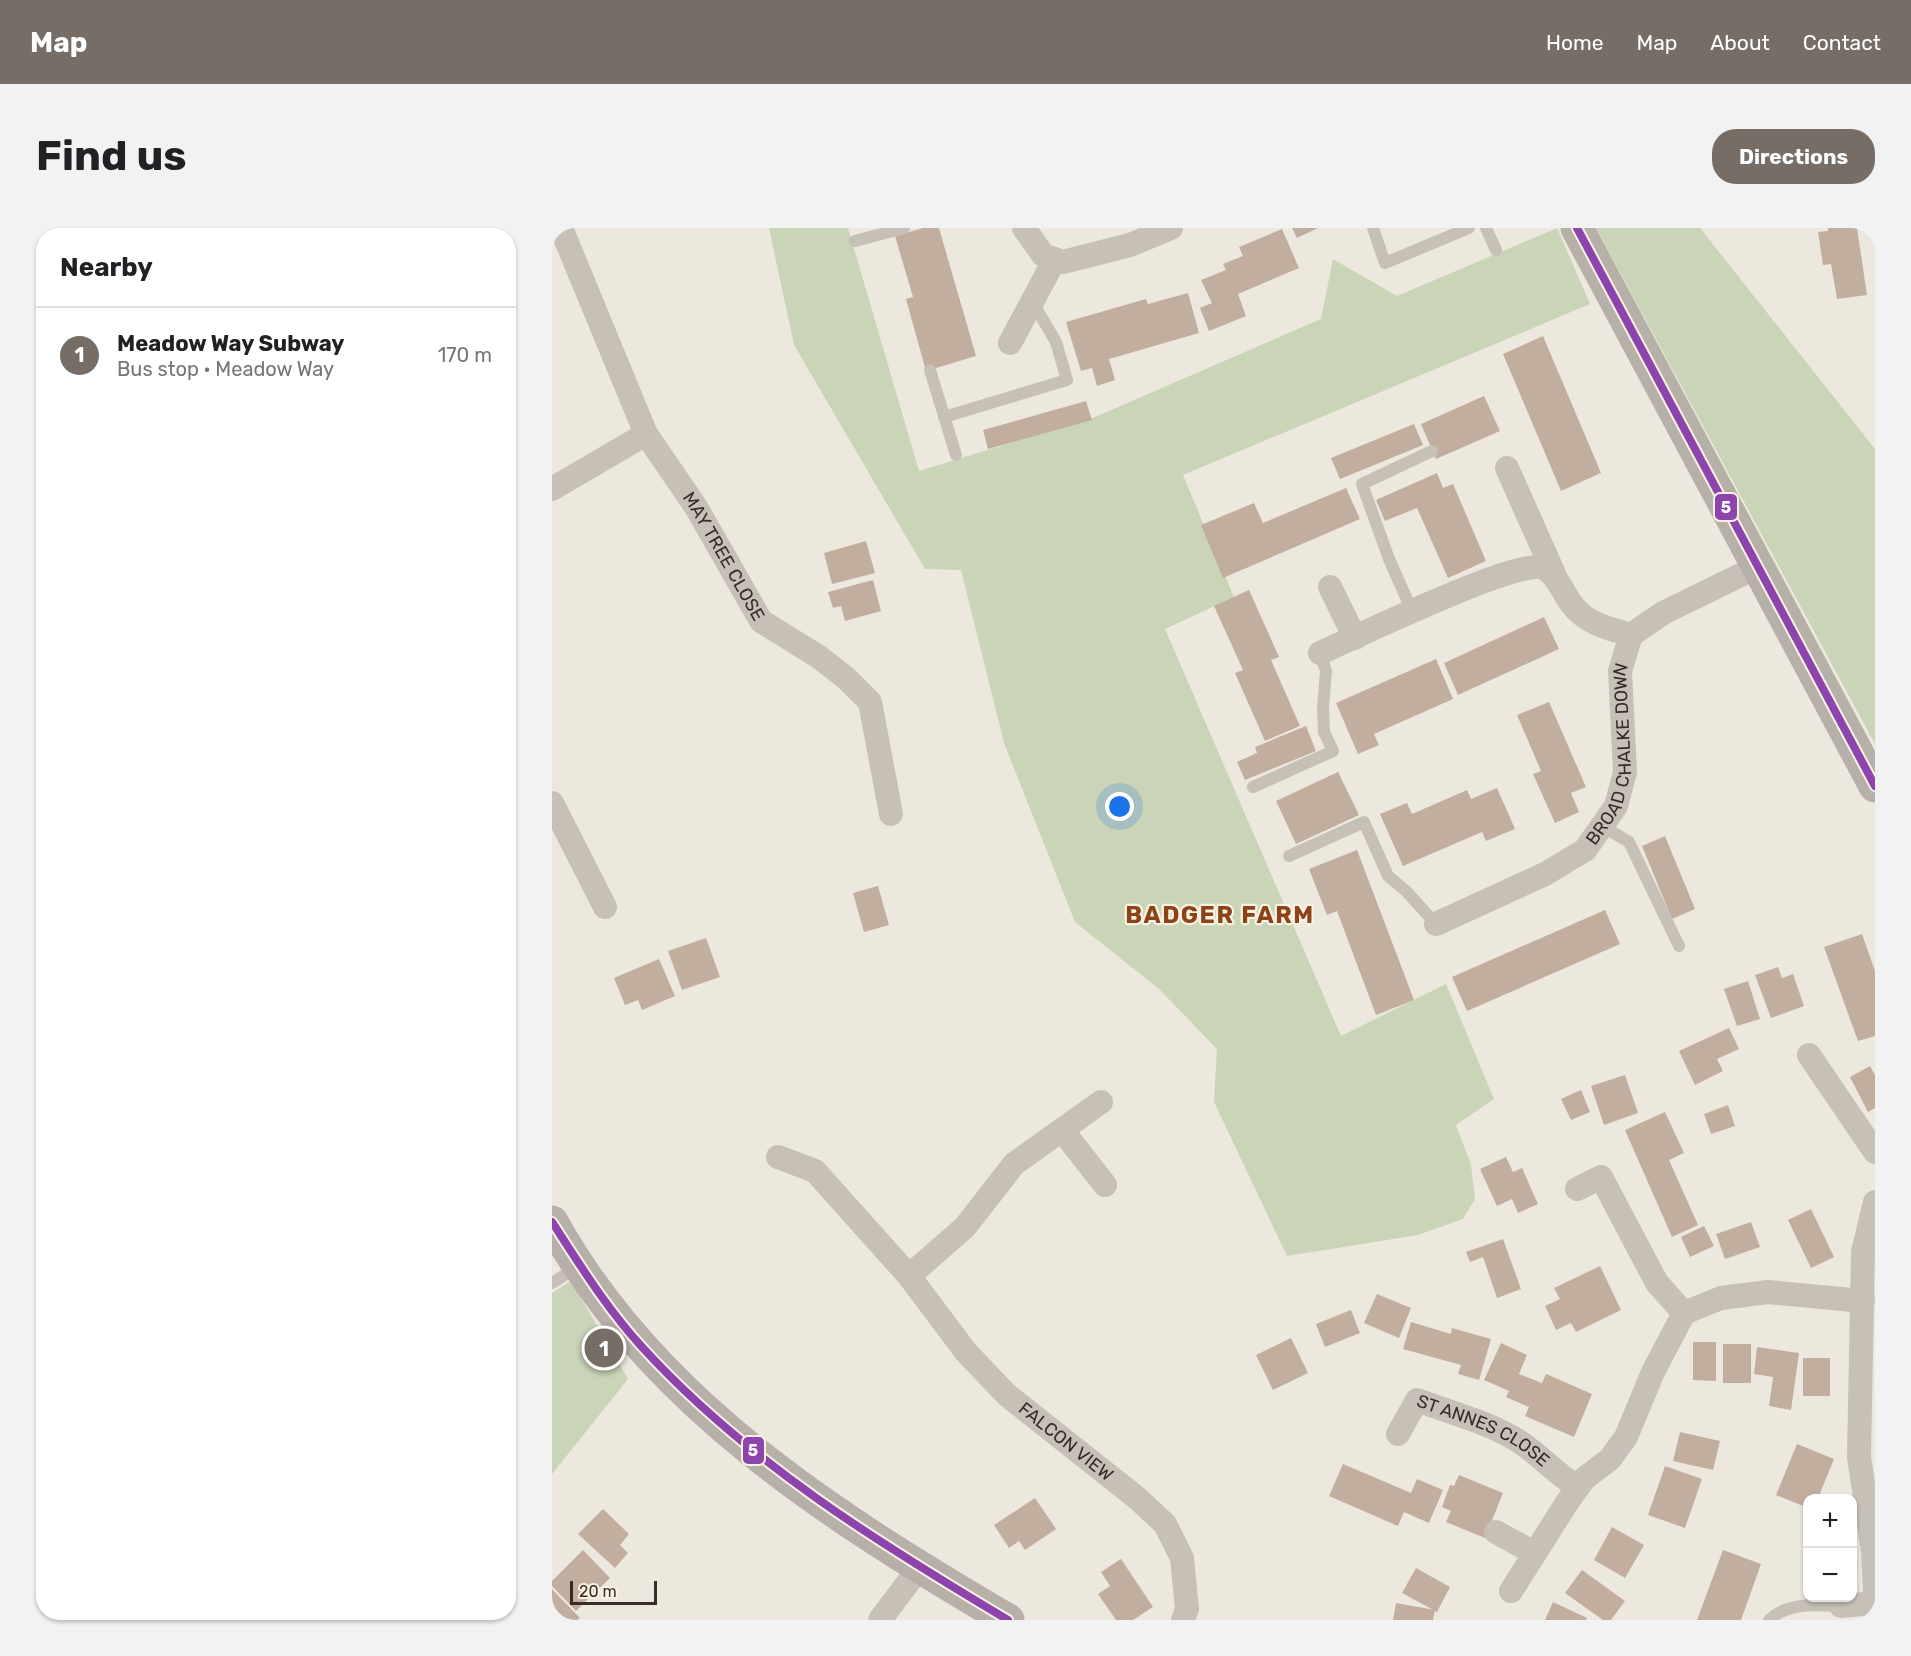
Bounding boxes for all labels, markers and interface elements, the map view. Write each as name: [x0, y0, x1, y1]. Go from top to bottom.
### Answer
text: Map: [30, 26, 87, 59]
text: Home: [1546, 30, 1603, 55]
text: Map: [1636, 30, 1677, 55]
text: About: [1710, 30, 1770, 55]
text: Contact: [1803, 30, 1881, 55]
button: Directions: [1712, 129, 1875, 184]
text: Find us: [36, 131, 187, 181]
text: Nearby: [60, 252, 153, 283]
text: Meadow Way Subway: [117, 330, 344, 357]
text: 1: [75, 343, 84, 367]
text: 170 m: [438, 343, 492, 367]
text: Bus stop · Meadow Way: [117, 357, 334, 381]
street label: MAY TREE CLOSE: [678, 488, 770, 625]
line badge: 5: [1714, 493, 1738, 521]
text: 5: [1721, 498, 1731, 517]
street label: BROAD CHALKE DOWN: [1581, 660, 1636, 849]
your location: [1105, 792, 1134, 821]
district label: BADGER FARM: [1125, 901, 1315, 929]
pin: 1: [584, 1326, 624, 1370]
street label: ST ANNES CLOSE: [1414, 1390, 1554, 1471]
street label: FALCON VIEW: [1014, 1397, 1118, 1486]
line badge: 5: [742, 1436, 765, 1465]
text: 5: [748, 1441, 758, 1460]
map controls: [1803, 1494, 1857, 1602]
button: +: [1803, 1494, 1857, 1548]
button: −: [1803, 1548, 1857, 1602]
scale bar: [570, 1578, 657, 1606]
text: 20 m: [579, 1582, 617, 1601]

